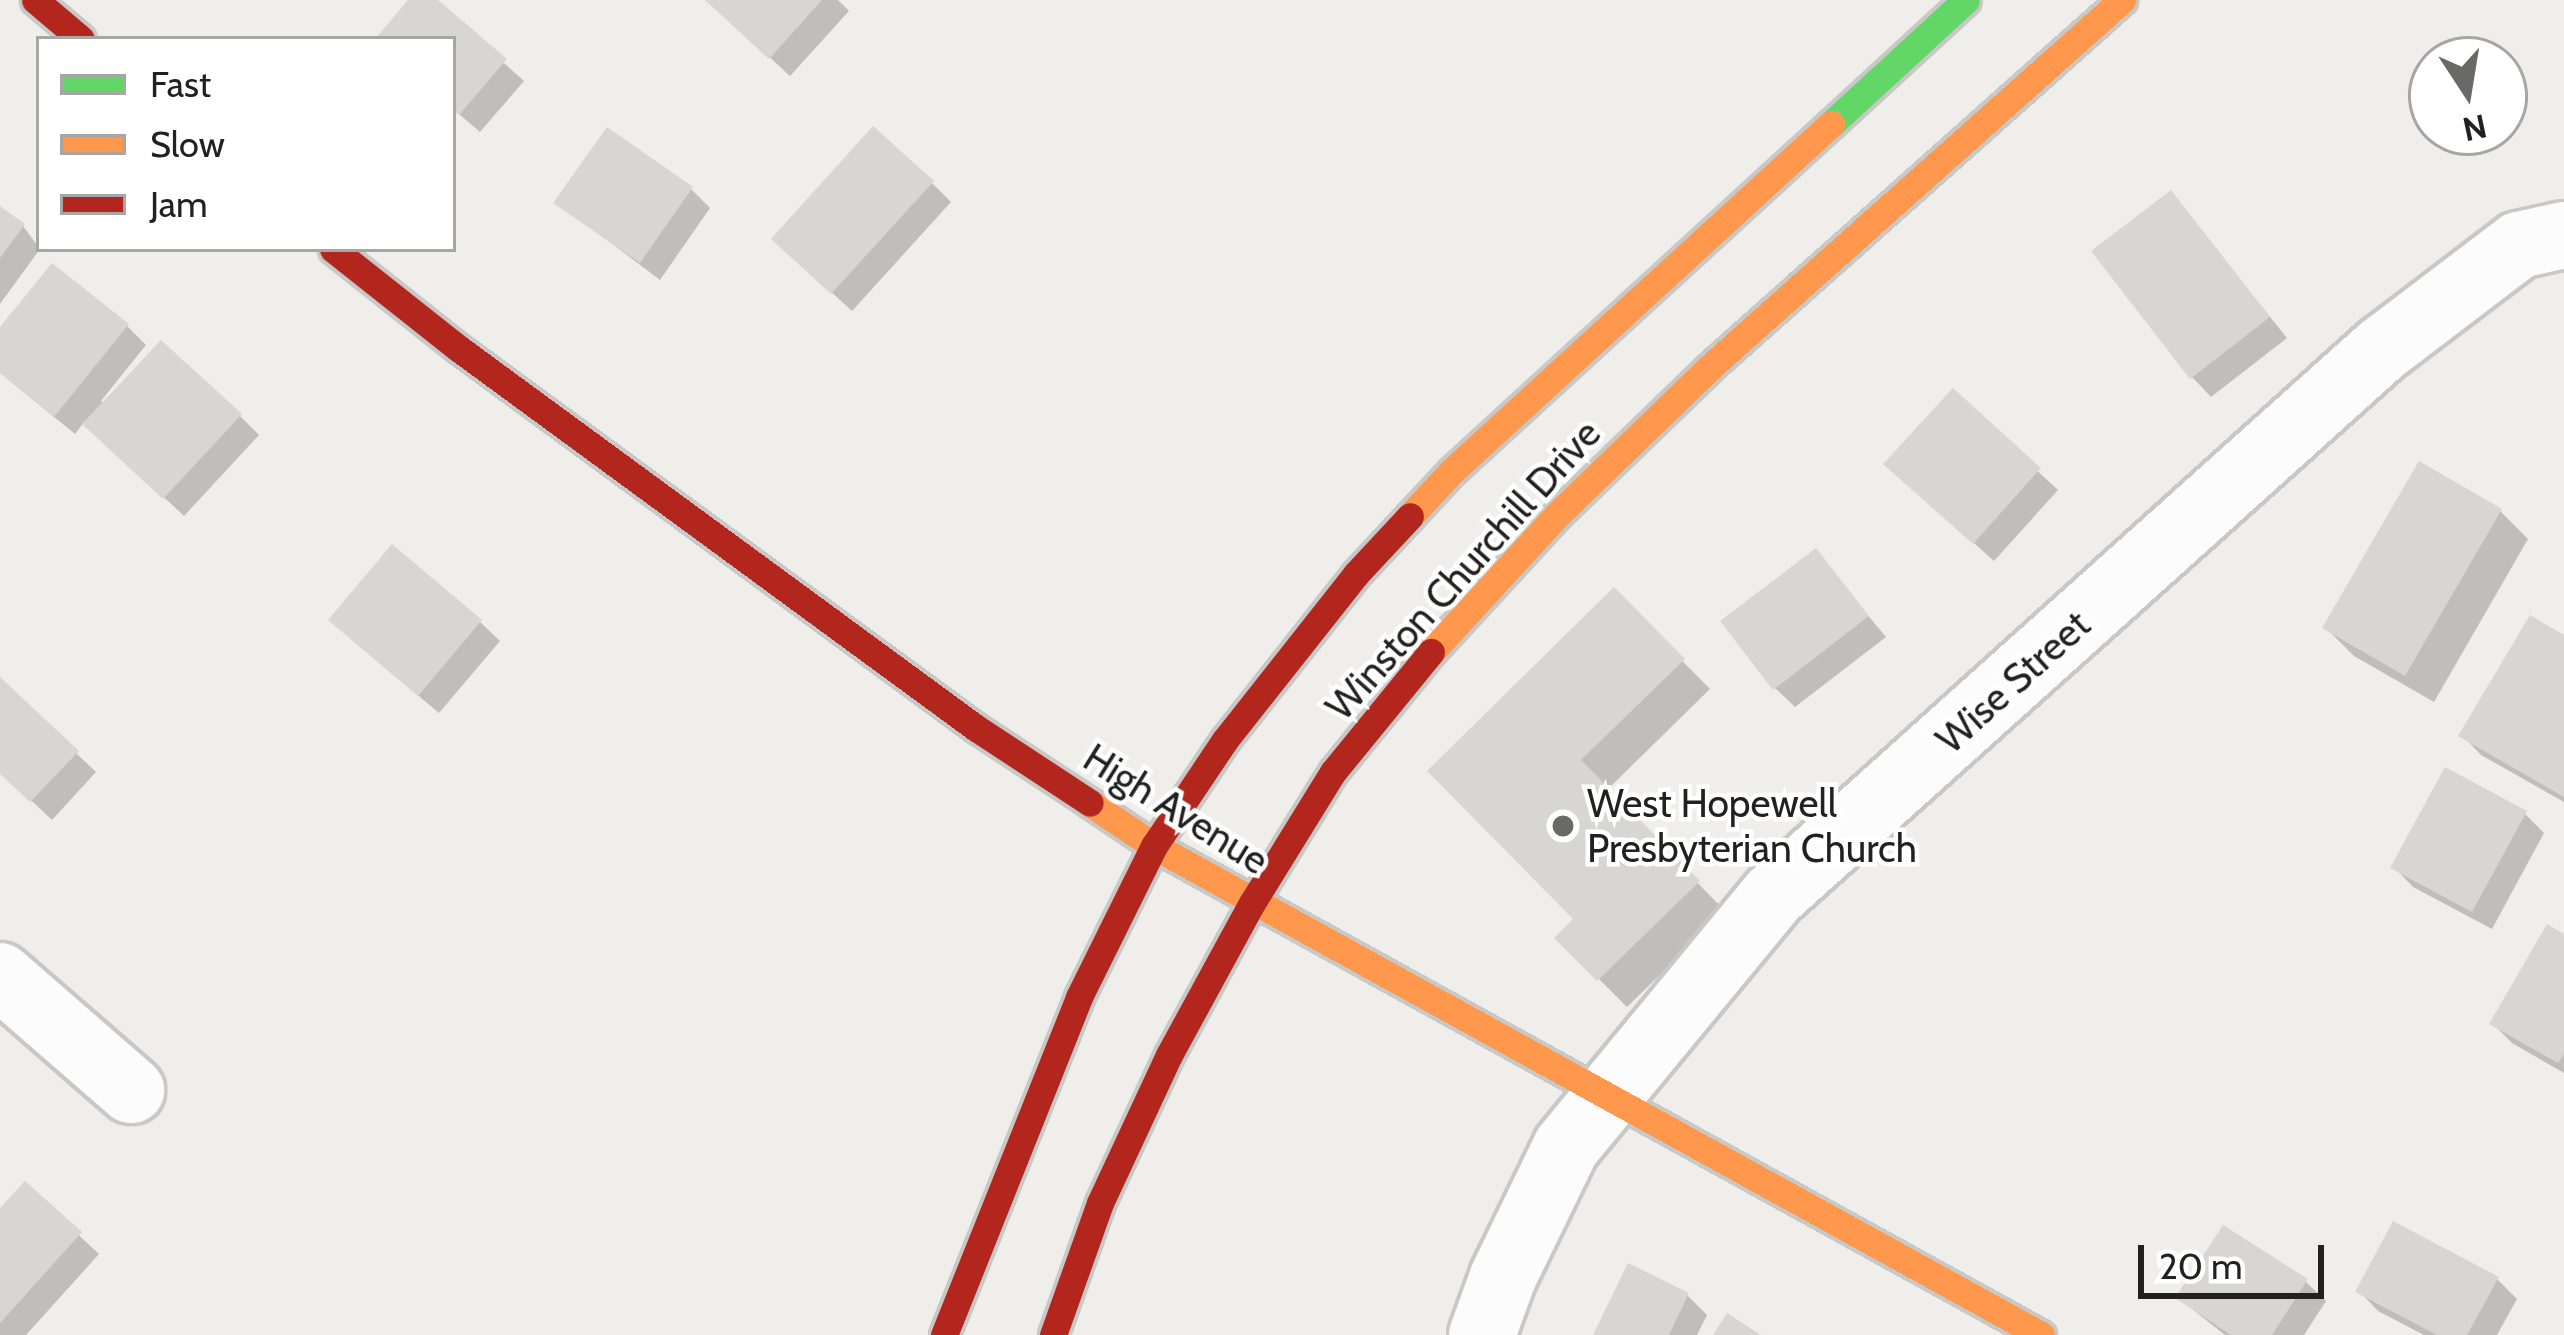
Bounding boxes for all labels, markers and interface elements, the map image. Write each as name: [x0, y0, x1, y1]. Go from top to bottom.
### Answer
legend: [36, 36, 456, 252]
north arrow: [2408, 36, 2528, 156]
text: Fast: [150, 62, 211, 106]
text: N: [2459, 106, 2490, 150]
text: Slow: [150, 122, 225, 166]
text: Jam: [150, 182, 208, 226]
street label: Winston Churchill Drive: [1316, 411, 1610, 729]
street label: Wise Street: [1927, 601, 2099, 763]
street label: High Avenue: [1075, 734, 1277, 884]
place label: West Hopewell Presbyterian Church: [1587, 781, 1917, 872]
marker: West Hopewell Presbyterian Church: [1550, 813, 1576, 839]
scale bar: [2144, 1221, 2330, 1295]
text: 20 m: [2159, 1244, 2243, 1288]

